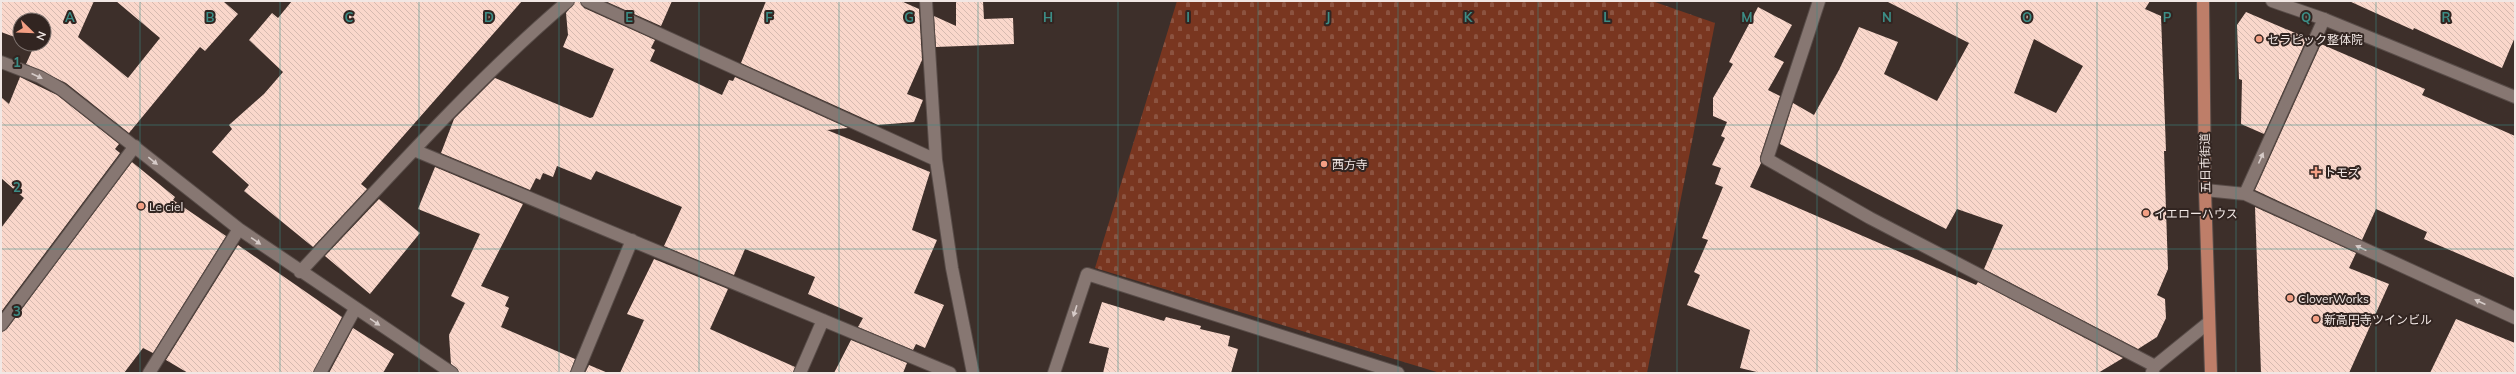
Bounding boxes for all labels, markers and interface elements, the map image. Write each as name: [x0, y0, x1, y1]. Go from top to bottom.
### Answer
text: A: [65, 9, 75, 25]
text: B: [206, 9, 215, 25]
text: C: [345, 9, 354, 25]
text: D: [484, 9, 494, 25]
text: E: [625, 9, 633, 25]
text: F: [765, 9, 773, 25]
text: G: [904, 9, 914, 25]
text: H: [1043, 9, 1053, 25]
text: I: [1186, 9, 1190, 25]
text: J: [1326, 9, 1330, 25]
text: K: [1464, 9, 1474, 25]
text: L: [1603, 9, 1611, 25]
text: M: [1741, 9, 1753, 25]
text: N: [1882, 9, 1892, 25]
text: O: [2022, 9, 2032, 25]
text: P: [2163, 9, 2172, 25]
text: Q: [2301, 9, 2311, 25]
text: R: [2441, 9, 2451, 25]
north arrow: [12, 12, 52, 52]
text: N: [33, 29, 49, 42]
place label: セラピック整体院: [2267, 32, 2363, 47]
marker: セラピック整体院: [2254, 34, 2264, 44]
text: 1: [13, 54, 21, 70]
one-way arrow: [32, 73, 43, 79]
street label: 五日市街道: [2197, 133, 2213, 193]
one-way arrow: [2258, 153, 2264, 164]
one-way arrow: [148, 156, 159, 165]
place label: 西方寺: [1332, 157, 1368, 172]
marker: 西方寺: [1319, 159, 1329, 169]
place label: トモズ: [2324, 165, 2360, 180]
marker: トモズ: [2311, 167, 2321, 177]
text: 2: [13, 179, 21, 195]
place label: Le ciel: [149, 199, 183, 214]
marker: Le ciel: [136, 201, 146, 211]
place label: イエローハウス: [2154, 206, 2238, 221]
marker: イエローハウス: [2141, 208, 2151, 218]
one-way arrow: [251, 237, 261, 245]
one-way arrow: [2355, 244, 2367, 250]
place label: CloverWorks: [2298, 291, 2369, 306]
marker: CloverWorks: [2285, 293, 2295, 303]
one-way arrow: [2474, 299, 2485, 305]
text: 3: [13, 303, 21, 319]
one-way arrow: [1072, 305, 1078, 317]
place label: 新高円寺ツインビル: [2324, 312, 2432, 327]
marker: 新高円寺ツインビル: [2311, 314, 2321, 324]
one-way arrow: [370, 318, 380, 326]

